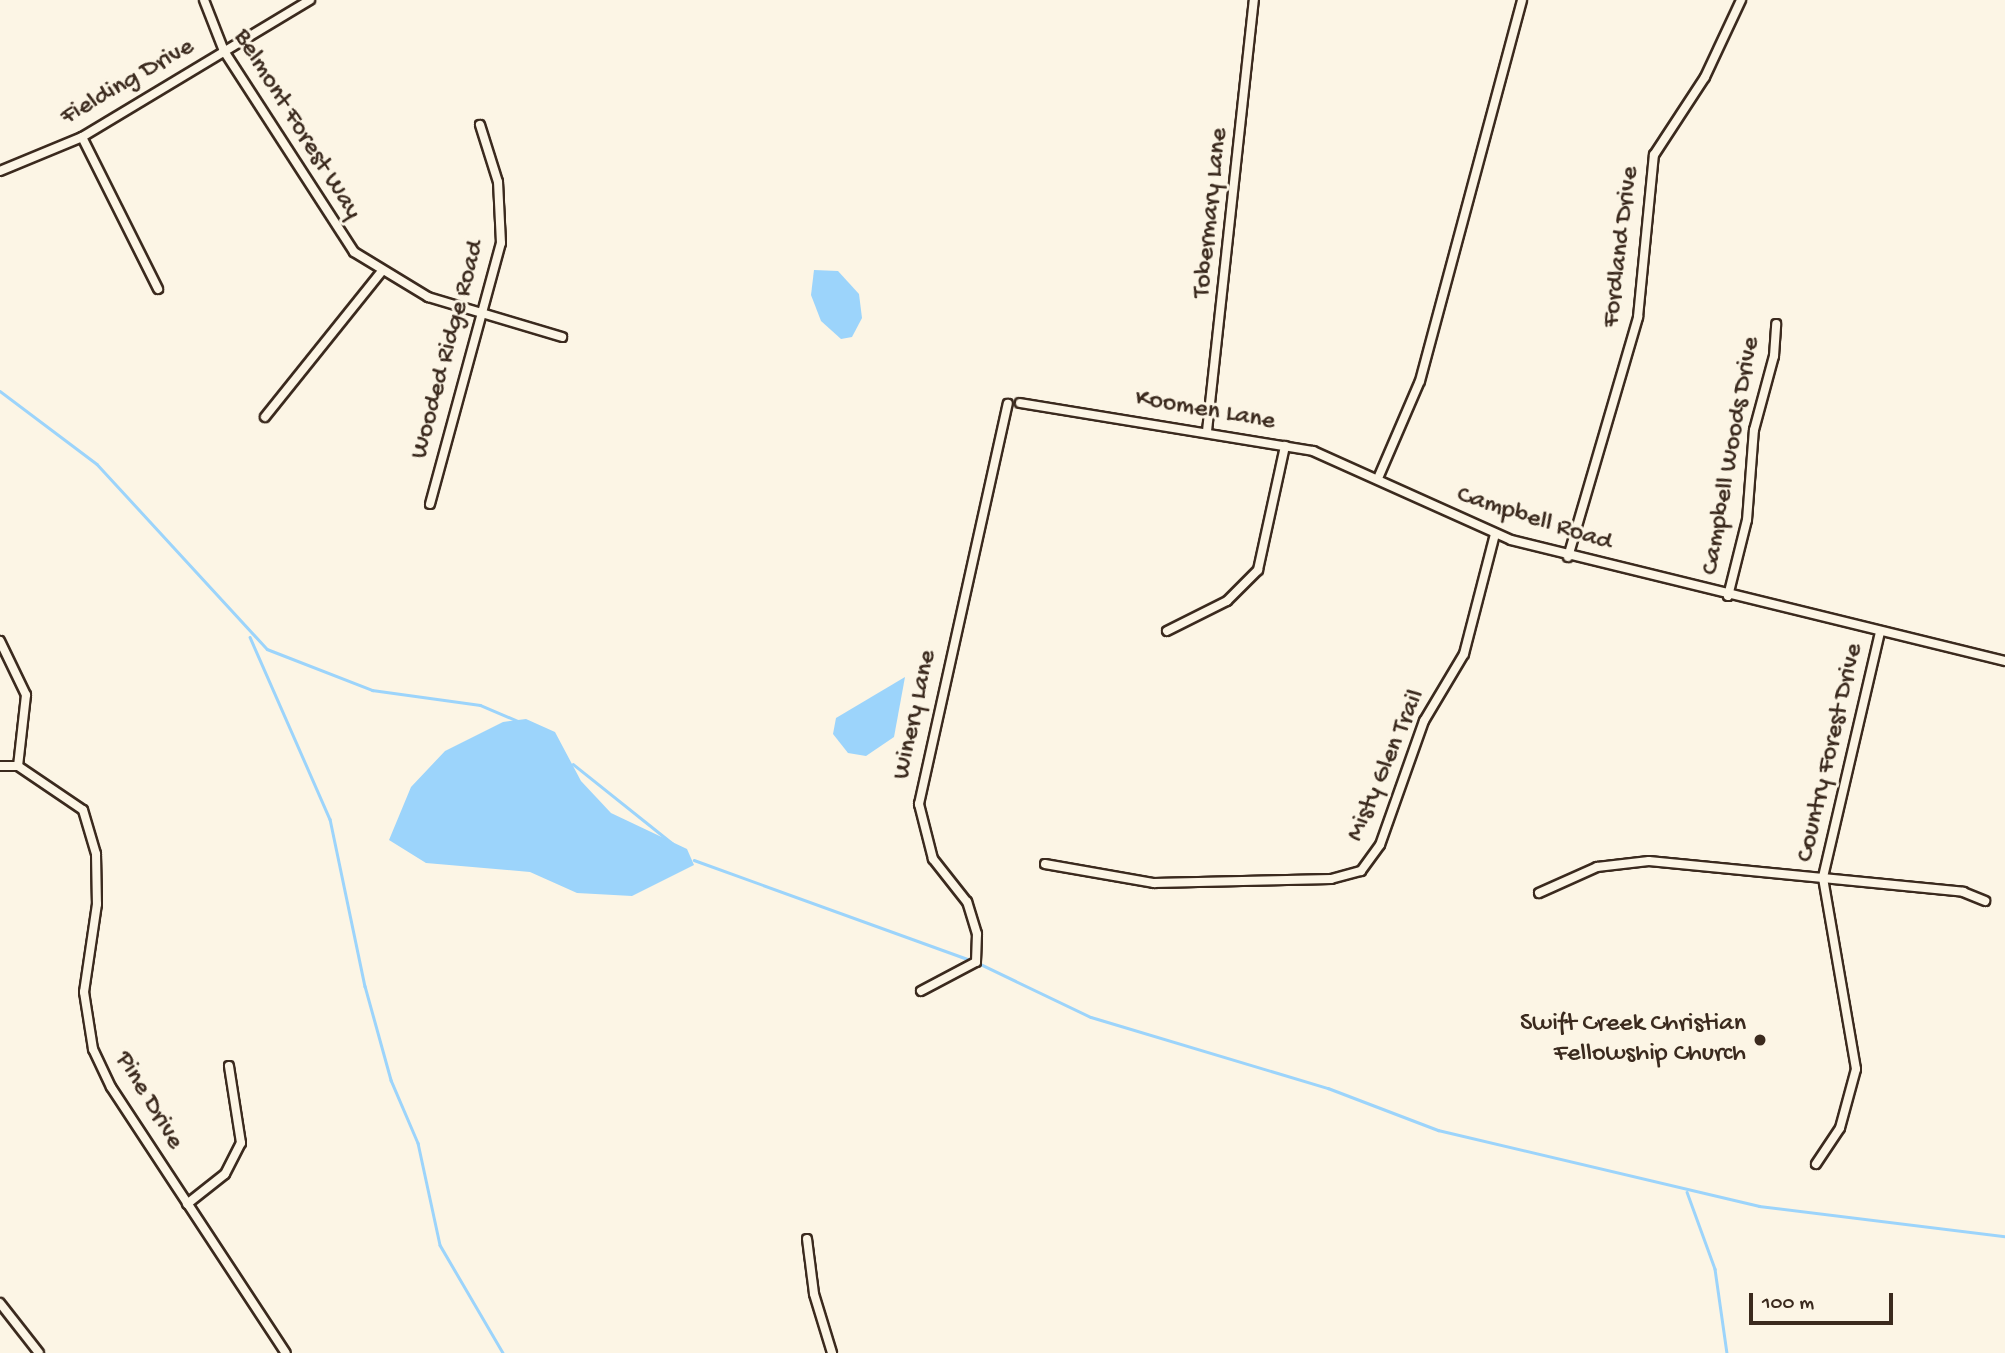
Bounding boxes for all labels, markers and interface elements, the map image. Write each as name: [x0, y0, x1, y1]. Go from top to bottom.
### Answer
street label: Belmont Forest Way: [225, 24, 367, 226]
street label: Fielding Drive: [56, 32, 200, 134]
street label: Tobermary Lane: [1188, 127, 1236, 299]
street label: Fordland Drive: [1597, 165, 1647, 329]
street label: Wooded Ridge Road: [405, 237, 493, 463]
street label: Campbell Woods Drive: [1696, 334, 1768, 578]
street label: Koomen Lane: [1133, 383, 1277, 439]
street label: Campbell Road: [1452, 480, 1616, 560]
street label: Country Forest Drive: [1791, 641, 1871, 865]
street label: Winery Lane: [887, 647, 945, 783]
street label: Misty Glen Trail: [1341, 685, 1433, 847]
place label: Swift Creek Christian Fellowship Church: [1520, 1009, 1746, 1070]
marker: Swift Creek Christian Fellowship Church: [1752, 1032, 1768, 1048]
street label: Pine Drive: [107, 1046, 189, 1156]
scale bar: [1753, 1280, 1896, 1324]
text: 100 m: [1762, 1292, 1814, 1317]

